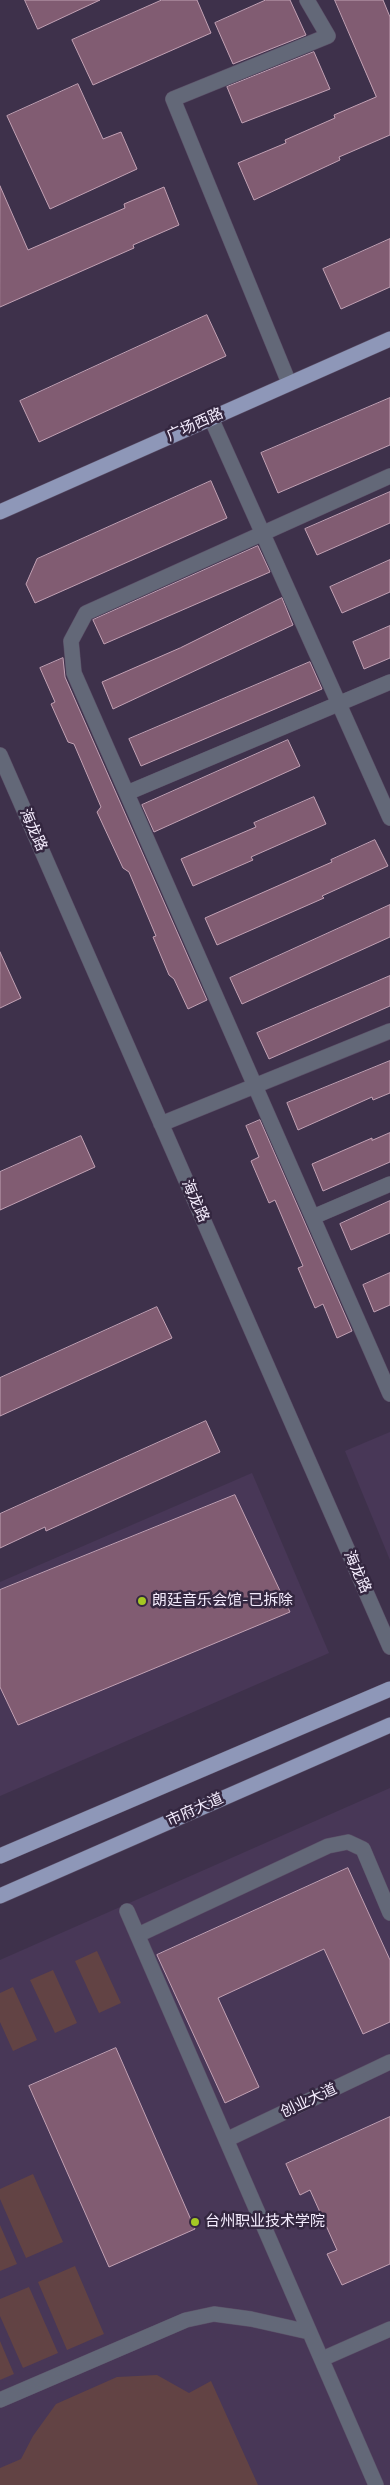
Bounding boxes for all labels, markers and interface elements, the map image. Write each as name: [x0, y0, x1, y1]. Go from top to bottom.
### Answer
street label: 广场西路: [164, 405, 226, 445]
street label: 海龙路: [16, 806, 50, 854]
street label: 海龙路: [178, 1177, 212, 1225]
street label: 海龙路: [340, 1548, 374, 1596]
place label: 朗廷音乐会馆-已拆除: [152, 1592, 293, 1610]
marker: 朗廷音乐会馆-已拆除: [136, 1595, 148, 1607]
street label: 市府大道: [164, 1790, 226, 1830]
street label: 创业大道: [278, 2080, 340, 2122]
place label: 台州职业技术学院: [205, 2213, 325, 2231]
marker: 台州职业技术学院: [189, 2216, 201, 2228]

